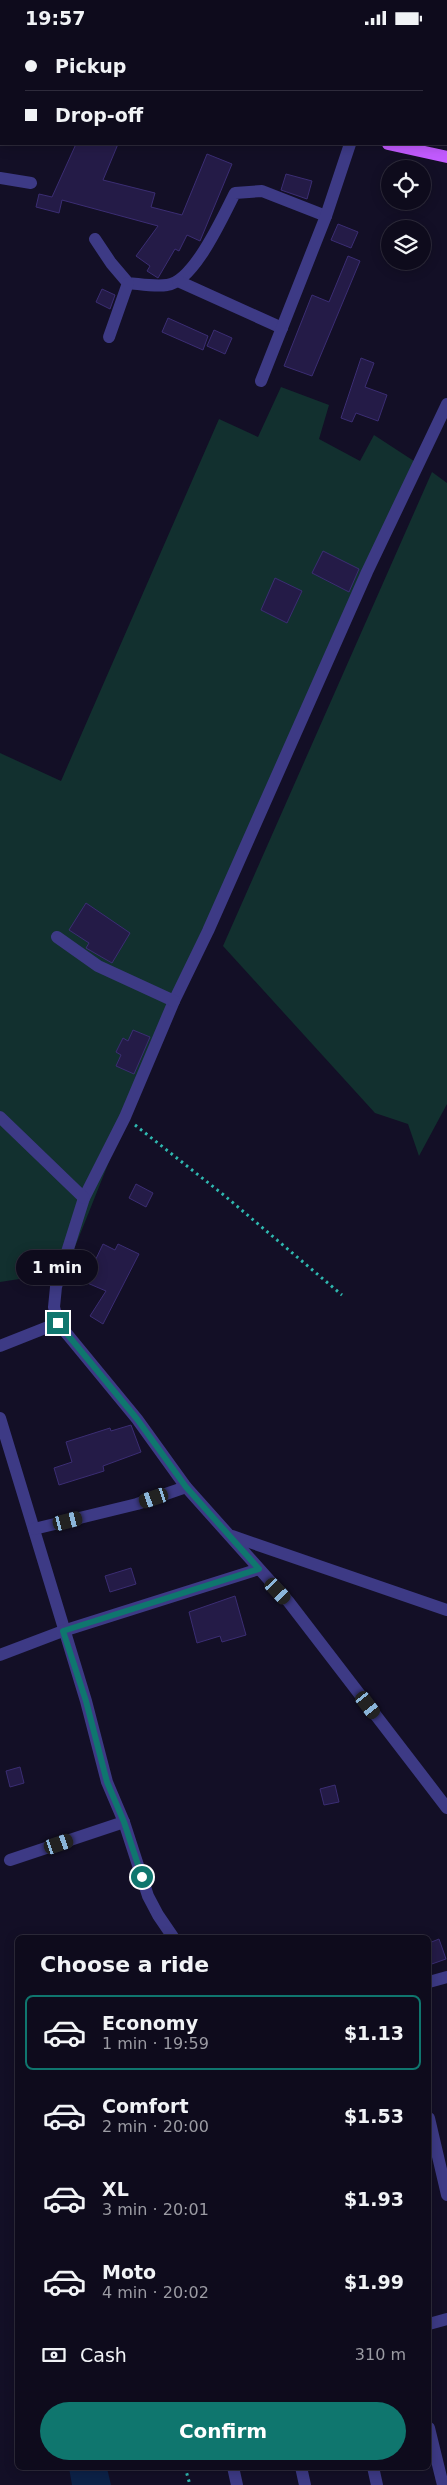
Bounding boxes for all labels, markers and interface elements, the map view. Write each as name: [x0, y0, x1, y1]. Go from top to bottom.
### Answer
text: 19:57: [25, 7, 85, 29]
text: Pickup: [55, 55, 126, 77]
text: Drop-off: [55, 104, 143, 126]
map controls: [381, 160, 431, 270]
button: locate: [381, 160, 431, 210]
button: layers: [381, 220, 431, 270]
callout: 1 min: [17, 1251, 99, 1285]
text: 1 min: [32, 1258, 82, 1277]
route end: [47, 1312, 69, 1334]
car: [137, 1486, 170, 1510]
car: [51, 1510, 84, 1532]
car: [262, 1575, 293, 1607]
car: [352, 1689, 383, 1721]
car: [42, 1832, 75, 1856]
route start: [131, 1866, 153, 1888]
text: Choose a ride: [40, 1952, 209, 1977]
icon: car: [42, 2010, 87, 2055]
text: Economy: [102, 2012, 198, 2034]
text: $1.13: [344, 2022, 404, 2044]
text: 1 min · 19:59: [102, 2034, 209, 2053]
icon: car: [42, 2093, 87, 2138]
text: Comfort: [102, 2095, 189, 2117]
text: $1.53: [344, 2105, 404, 2127]
text: 2 min · 20:00: [102, 2117, 209, 2136]
icon: car: [42, 2176, 87, 2221]
text: XL: [102, 2178, 129, 2200]
text: $1.93: [344, 2188, 404, 2210]
text: 3 min · 20:01: [102, 2200, 209, 2219]
icon: car: [42, 2259, 87, 2304]
text: Moto: [102, 2261, 156, 2283]
text: $1.99: [344, 2271, 404, 2293]
text: 4 min · 20:02: [102, 2283, 209, 2302]
icon: cash: [40, 2341, 68, 2369]
text: Cash: [80, 2344, 127, 2366]
text: 310 m: [355, 2345, 406, 2364]
button: Confirm: [40, 2402, 406, 2460]

